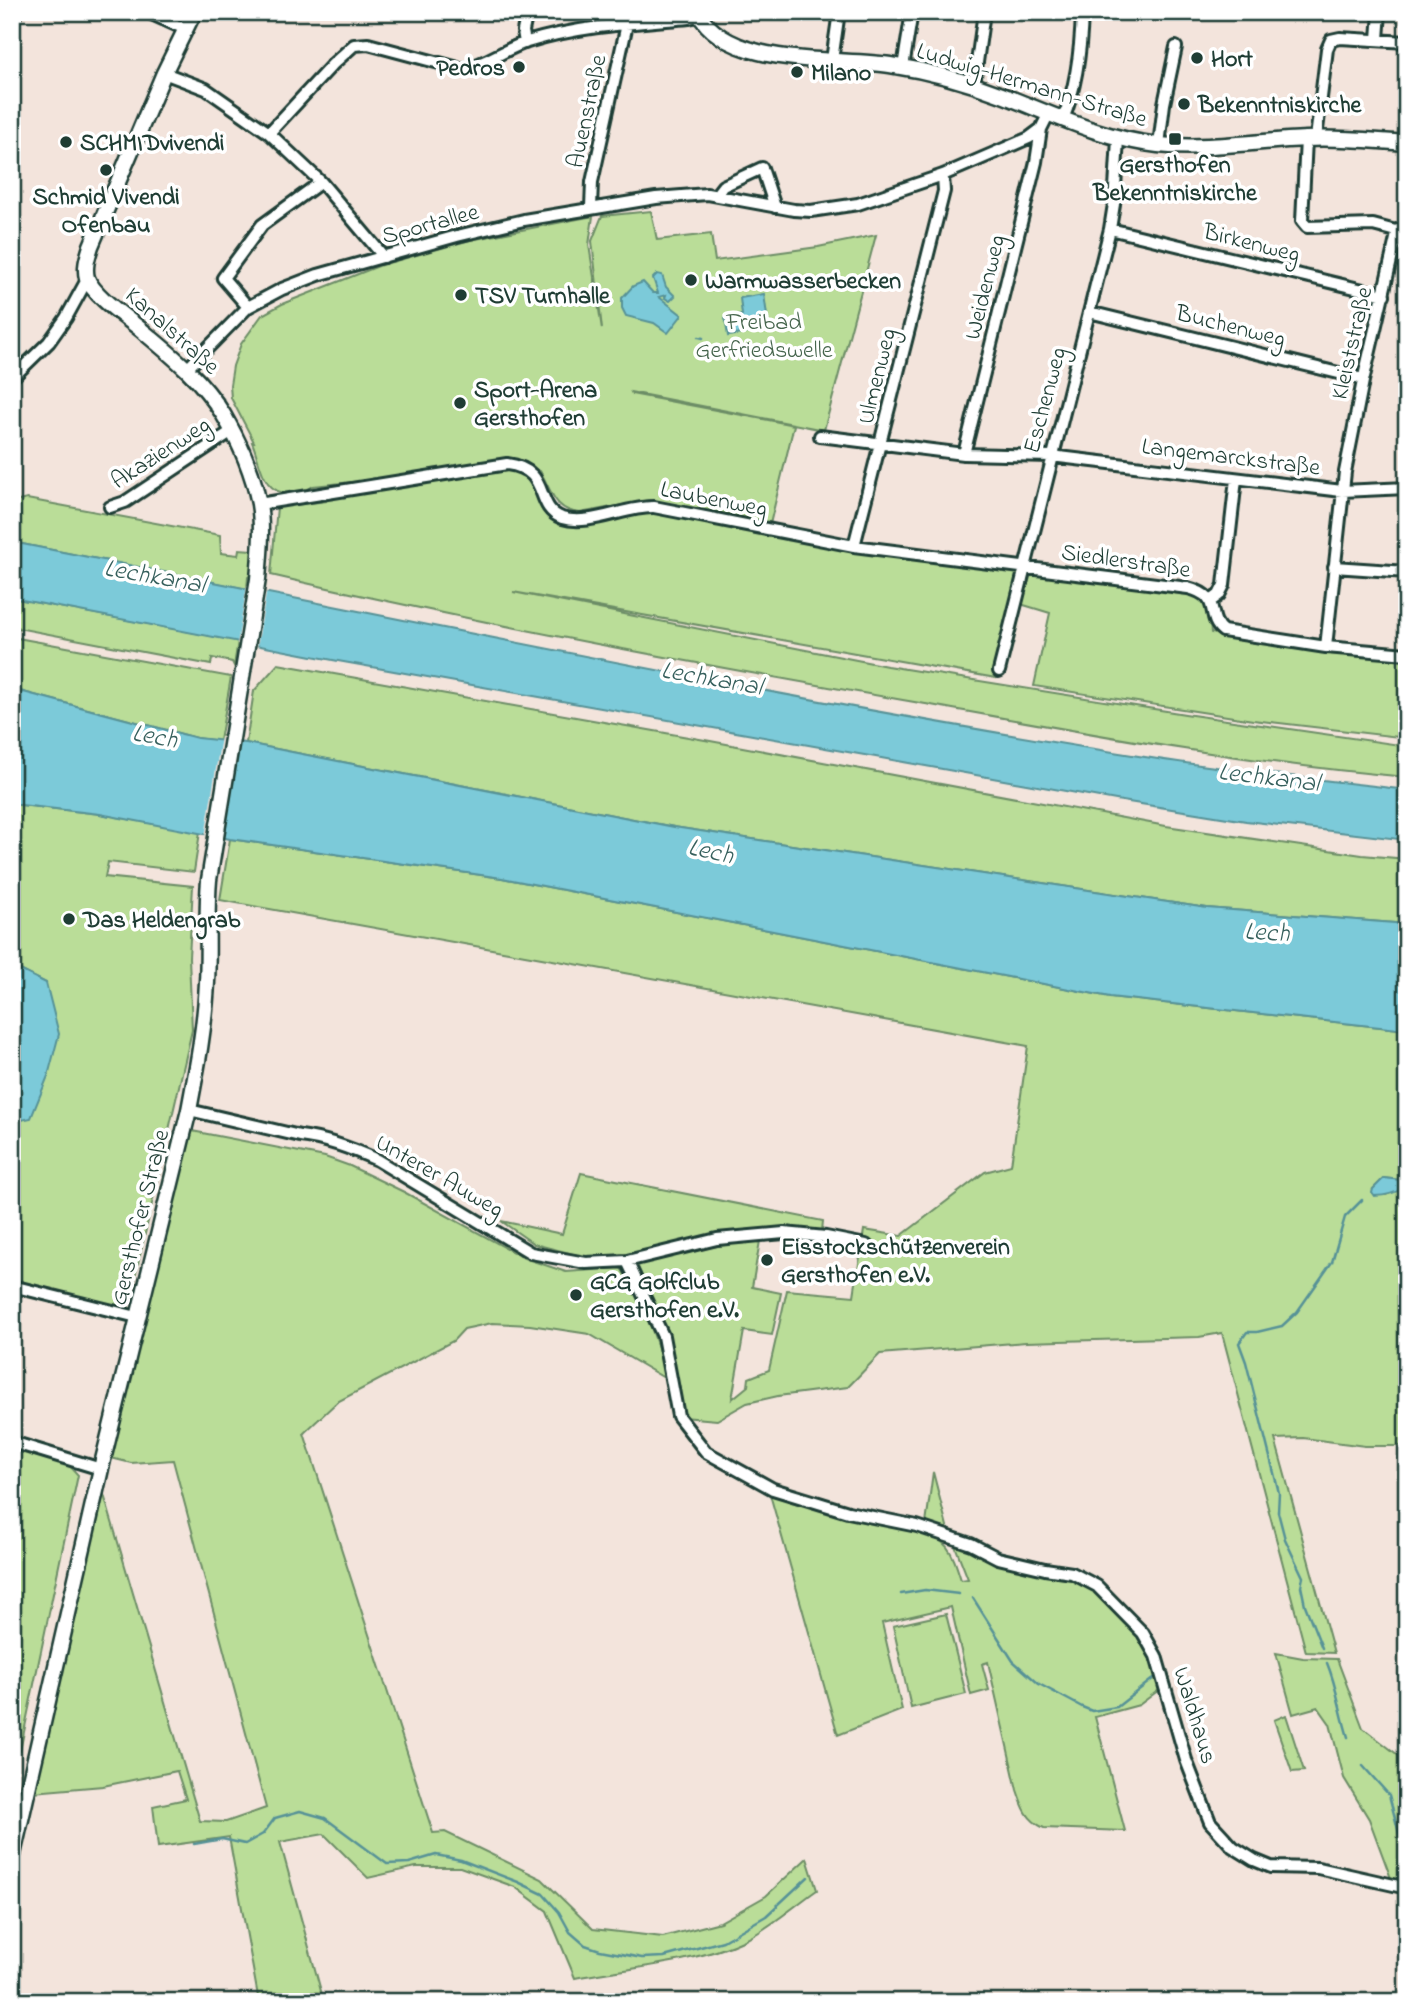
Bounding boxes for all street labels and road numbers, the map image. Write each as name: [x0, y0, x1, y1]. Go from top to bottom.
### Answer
street label: Ludwig-Hermann-Straße: [912, 35, 1151, 138]
street label: Auenstraße: [559, 51, 618, 171]
street label: Sportallee: [378, 196, 483, 255]
street label: Birkenweg: [1198, 215, 1303, 273]
street label: Weidenweg: [956, 231, 1016, 344]
street label: Kanalstraße: [116, 280, 227, 384]
street label: Kleiststraße: [1323, 283, 1383, 404]
street label: Buchenweg: [1171, 297, 1289, 358]
street label: Ulmenweg: [850, 325, 907, 428]
street label: Eschenweg: [1015, 344, 1077, 458]
street label: Akazienweg: [105, 409, 218, 499]
street label: Langemarckstraße: [1140, 430, 1322, 487]
street label: Laubenweg: [657, 473, 770, 528]
street label: Siedlerstraße: [1059, 536, 1193, 589]
street label: Gersthofer Straße: [103, 1126, 180, 1309]
street label: Unterer Auweg: [368, 1126, 510, 1228]
street label: Waldhaus: [1162, 1663, 1225, 1768]

